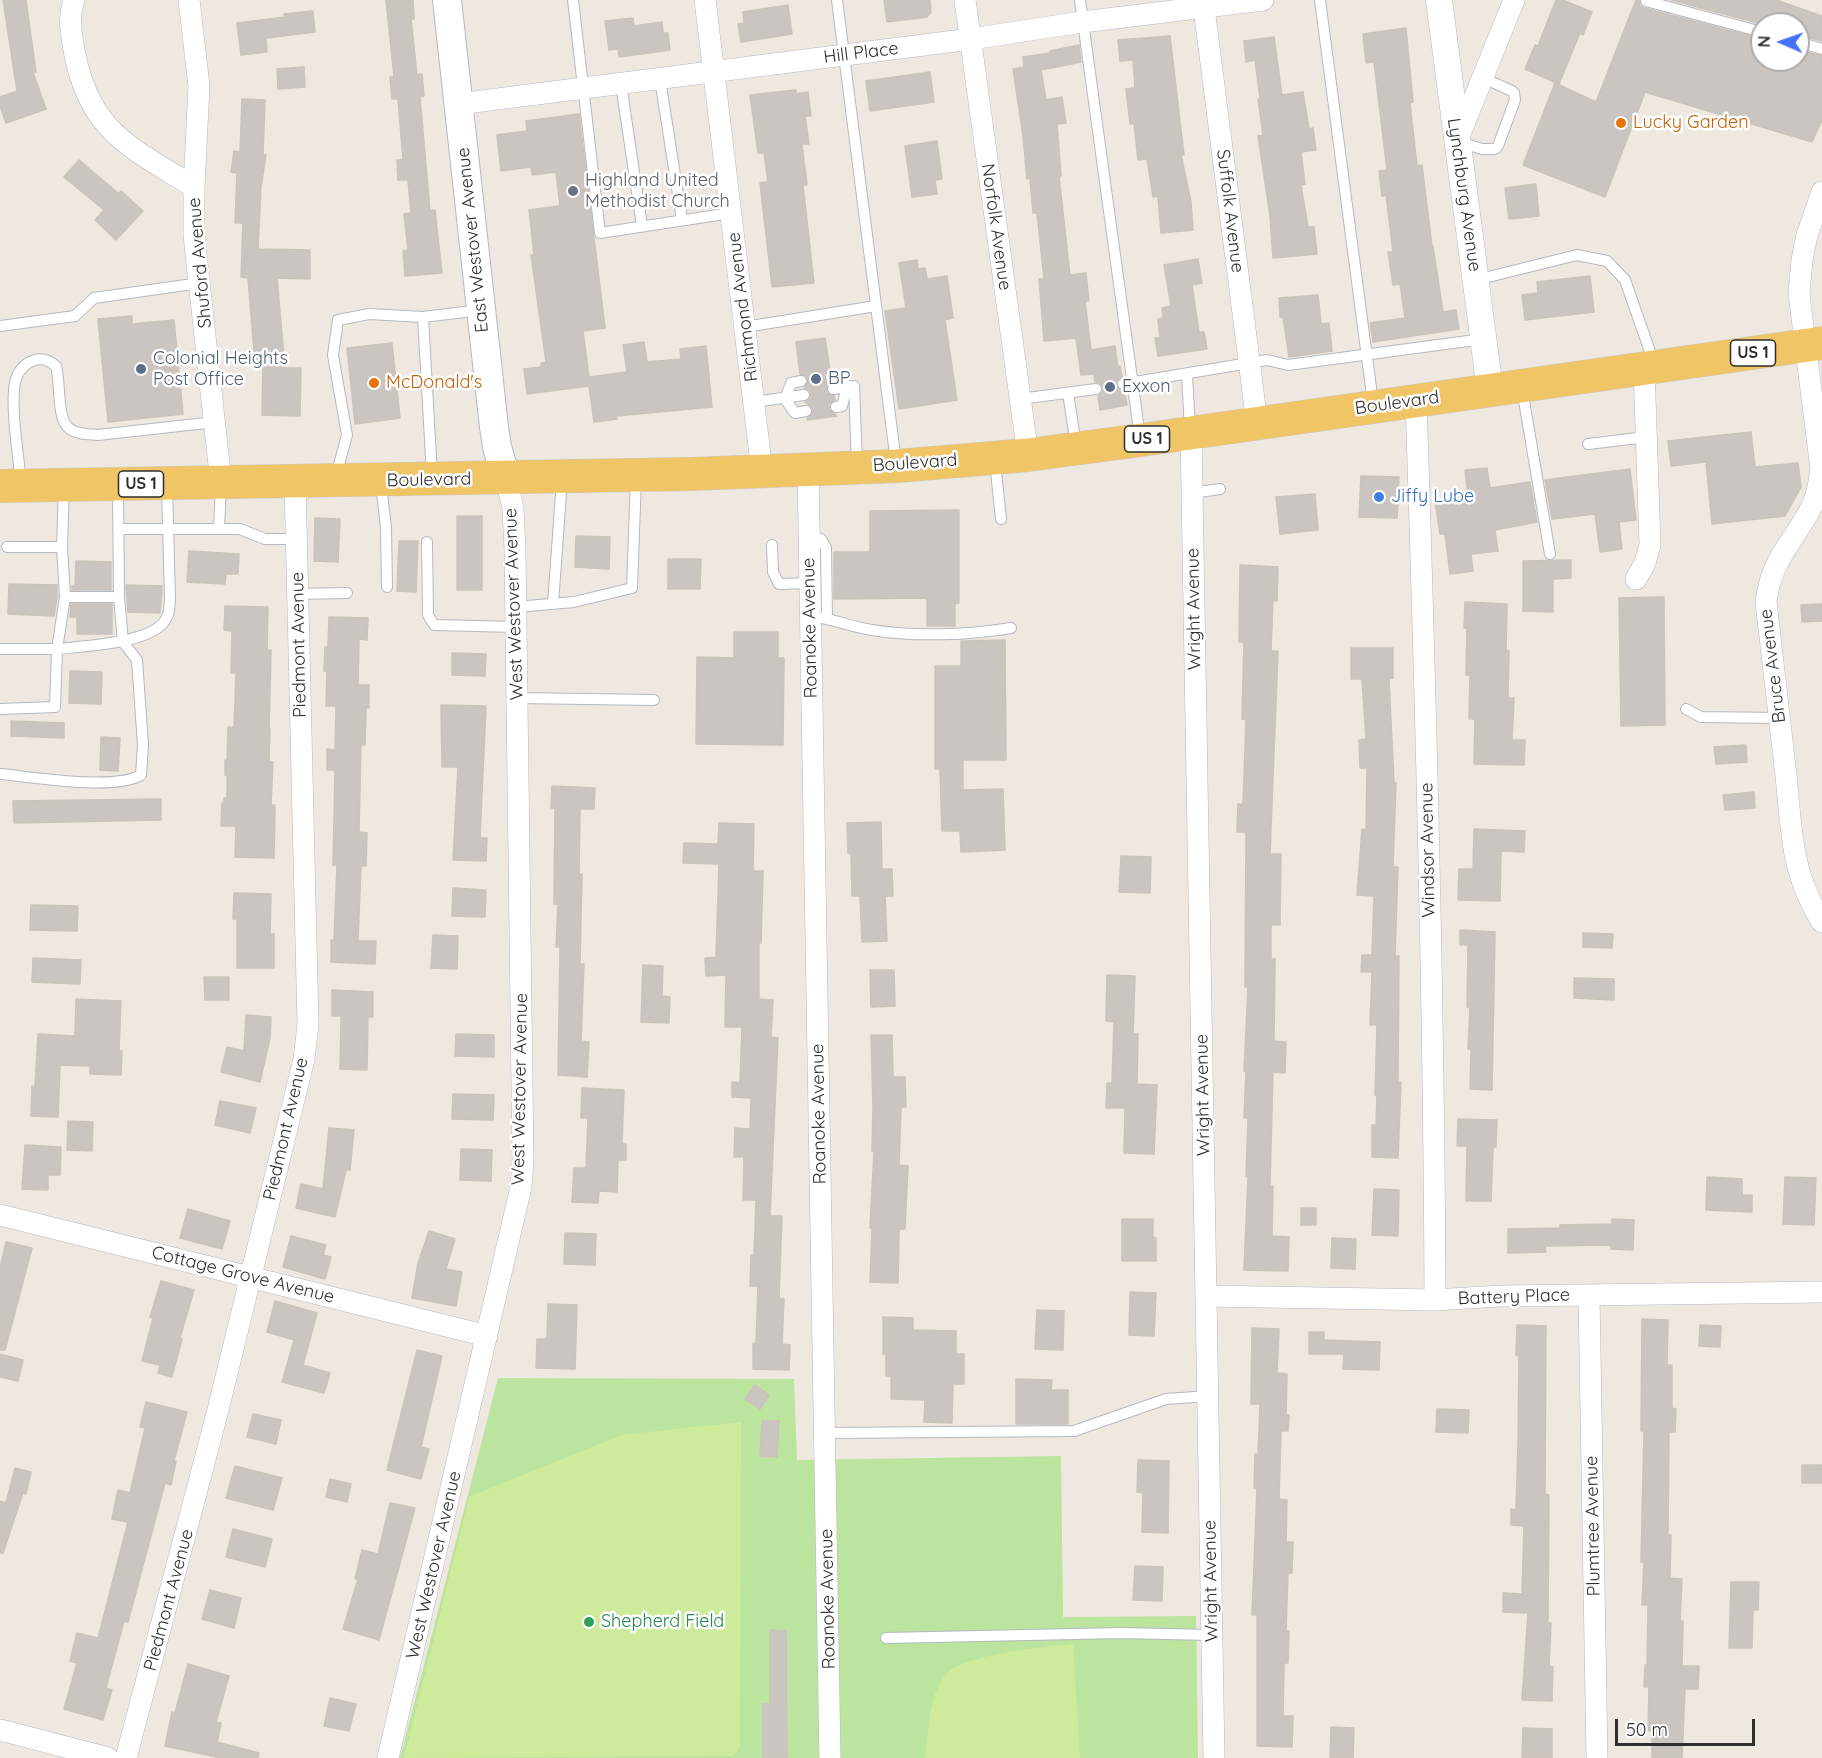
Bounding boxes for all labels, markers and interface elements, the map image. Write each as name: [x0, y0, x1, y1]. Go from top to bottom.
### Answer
north arrow: [1750, 12, 1810, 72]
text: N: [1754, 35, 1774, 48]
street label: Hill Place: [822, 38, 900, 68]
place label: Lucky Garden: [1633, 112, 1749, 134]
marker: Lucky Garden: [1614, 116, 1628, 130]
street label: Lynchburg Avenue: [1443, 117, 1485, 273]
street label: East Westover Avenue: [453, 146, 493, 334]
street label: Suffolk Avenue: [1212, 148, 1248, 274]
street label: Norfolk Avenue: [976, 162, 1016, 292]
place label: Highland United Methodist Church: [585, 170, 730, 213]
marker: Highland United Methodist Church: [566, 184, 580, 198]
street label: Shuford Avenue: [184, 197, 216, 329]
street label: Richmond Avenue: [723, 231, 763, 383]
road number: US 1: [1730, 340, 1776, 366]
place label: Colonial Heights Post Office: [153, 348, 288, 391]
marker: Colonial Heights Post Office: [134, 362, 148, 376]
place label: BP: [828, 368, 850, 390]
place label: McDonald's: [386, 372, 482, 394]
marker: BP: [809, 372, 823, 386]
marker: McDonald's: [367, 376, 381, 390]
place label: Exxon: [1122, 376, 1171, 398]
marker: Exxon: [1103, 380, 1117, 394]
street label: Boulevard: [1354, 386, 1440, 420]
road number: US 1: [1124, 426, 1170, 452]
street label: Boulevard: [872, 449, 958, 477]
street label: Boulevard: [386, 468, 472, 492]
road number: US 1: [118, 471, 164, 497]
place label: Jiffy Lube: [1391, 486, 1474, 508]
marker: Jiffy Lube: [1372, 490, 1386, 504]
street label: West Westover Avenue: [500, 508, 528, 700]
street label: Wright Avenue: [1182, 548, 1206, 670]
street label: Roanoke Avenue: [798, 557, 822, 699]
street label: Piedmont Avenue: [287, 572, 311, 718]
street label: Bruce Avenue: [1755, 608, 1791, 724]
street label: Windsor Avenue: [1416, 782, 1440, 918]
street label: West Westover Avenue: [508, 993, 532, 1185]
street label: Wright Avenue: [1191, 1034, 1215, 1156]
street label: Roanoke Avenue: [807, 1043, 831, 1185]
street label: Piedmont Avenue: [259, 1055, 313, 1203]
street label: Cottage Grove Avenue: [149, 1242, 337, 1308]
street label: Battery Place: [1458, 1284, 1570, 1310]
street label: Plumtree Avenue: [1581, 1455, 1605, 1597]
street label: West Westover Avenue: [402, 1469, 466, 1661]
street label: Wright Avenue: [1199, 1520, 1223, 1642]
street label: Piedmont Avenue: [140, 1527, 198, 1673]
street label: Roanoke Avenue: [816, 1528, 840, 1670]
place label: Shepherd Field: [601, 1611, 724, 1633]
marker: Shepherd Field: [582, 1615, 596, 1629]
scale bar: [1618, 1707, 1758, 1745]
text: 50 m: [1626, 1718, 1668, 1741]

